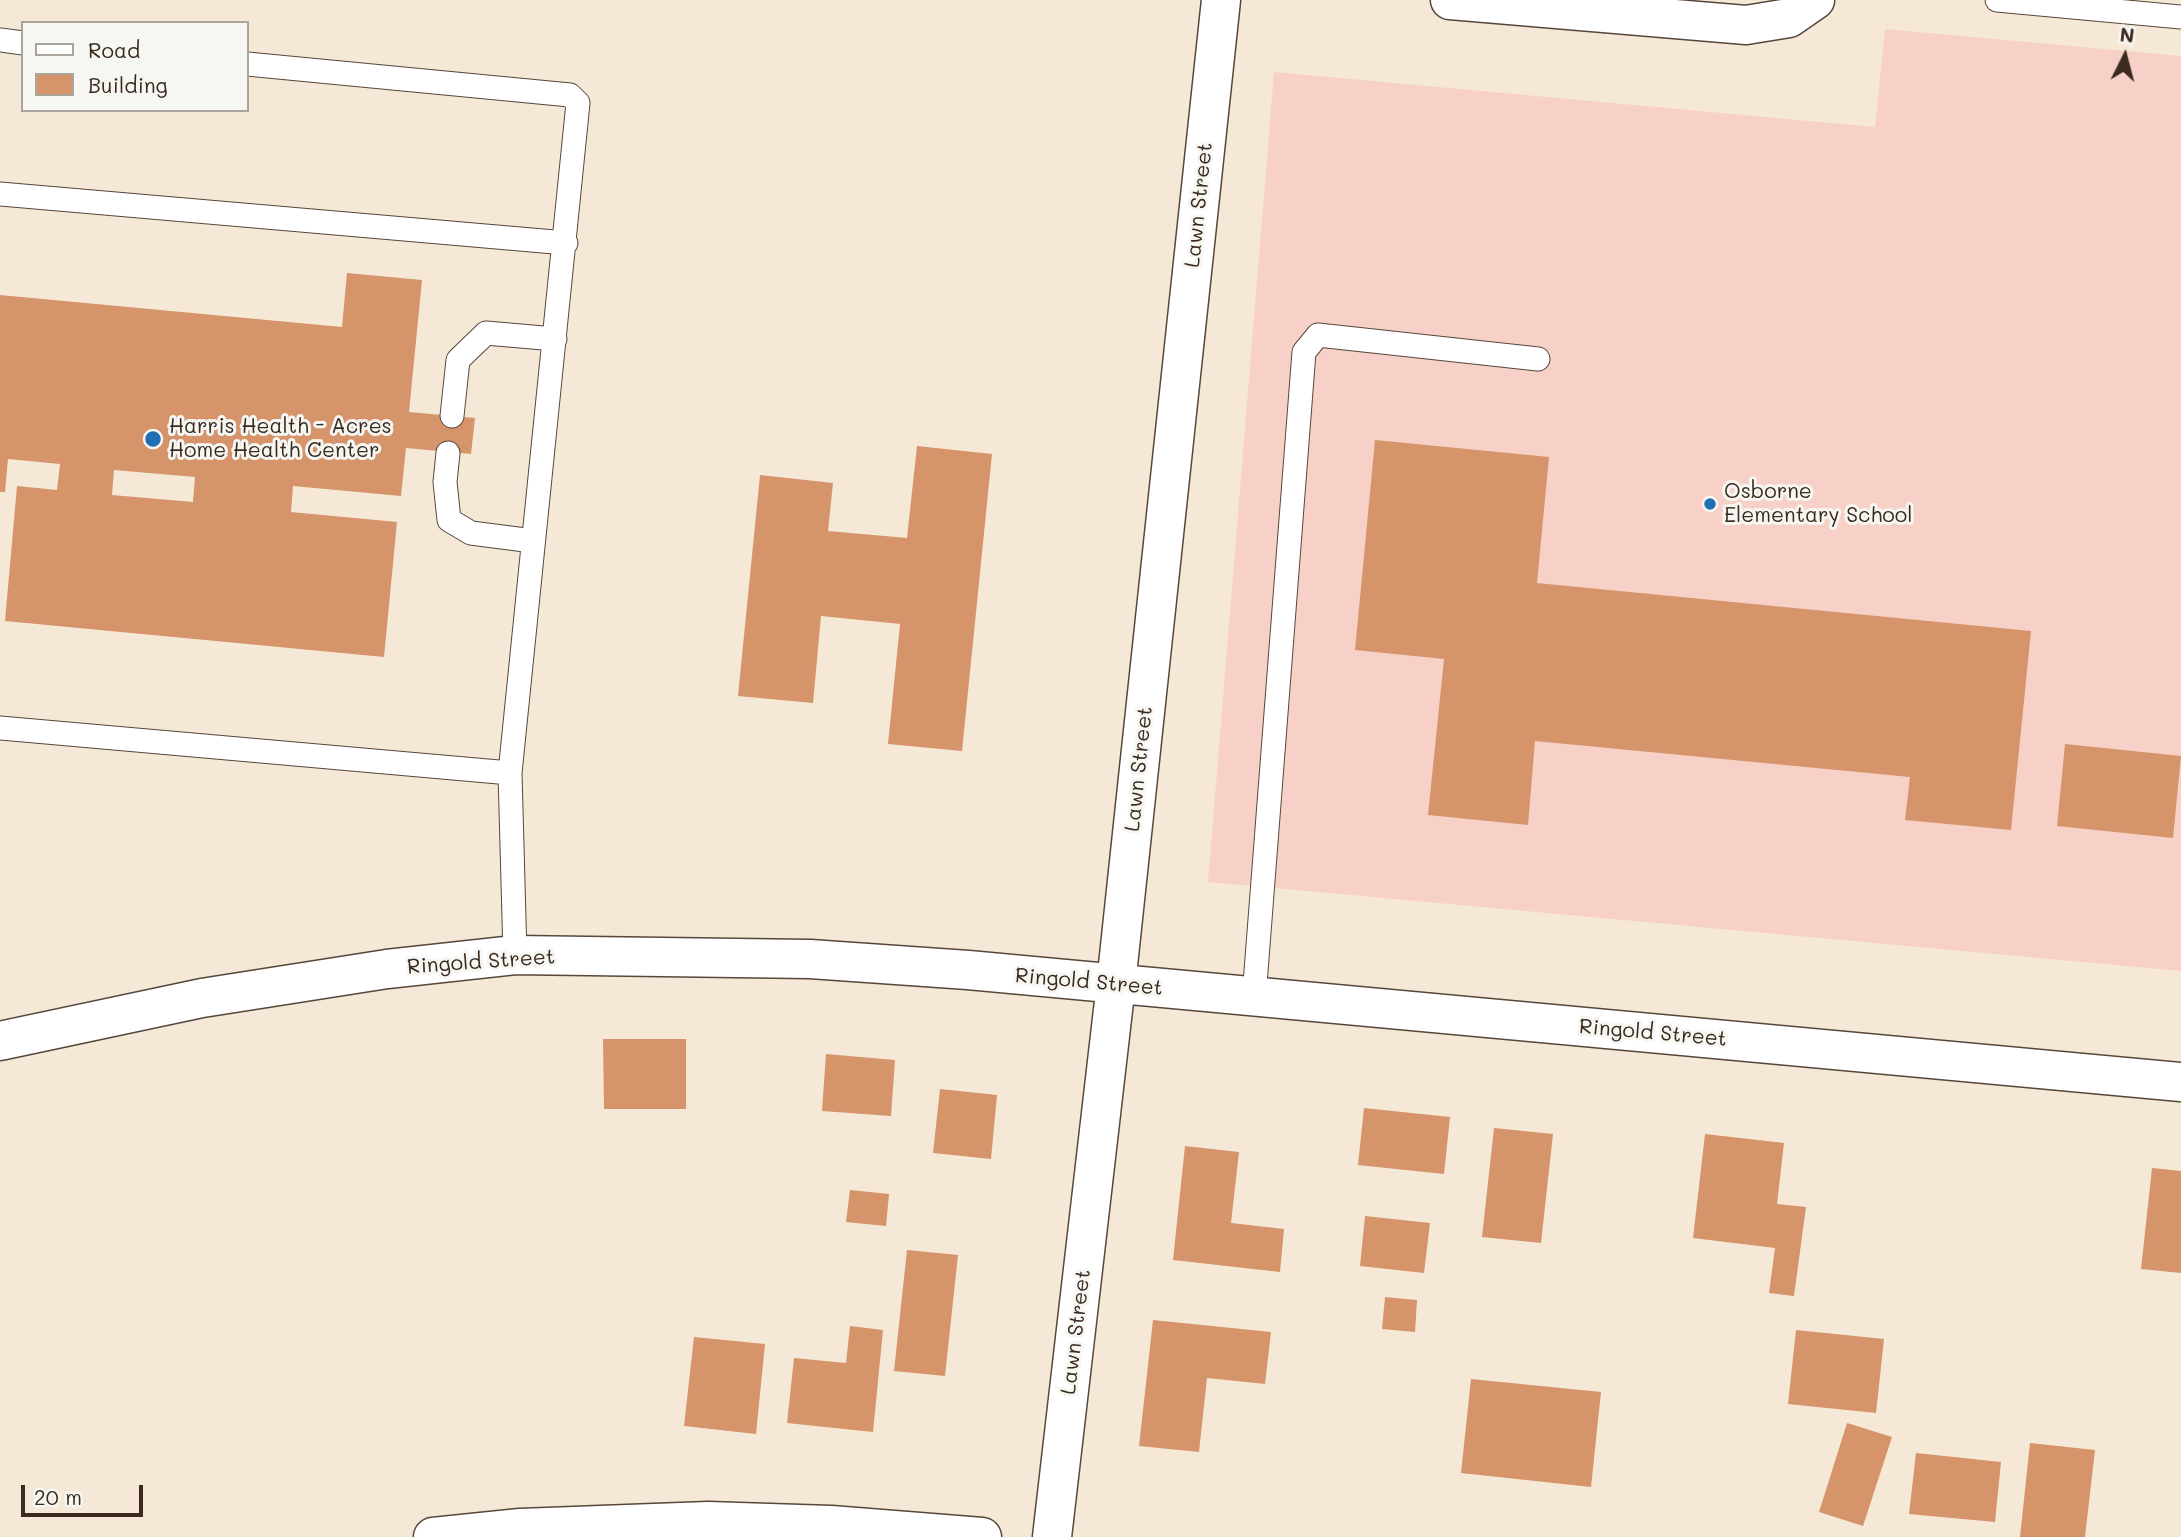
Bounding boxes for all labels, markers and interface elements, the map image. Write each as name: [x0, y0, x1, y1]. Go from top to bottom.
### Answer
legend: [21, 21, 248, 112]
north arrow: [2090, 21, 2160, 91]
text: N: [2119, 21, 2136, 48]
text: Road: [88, 36, 140, 63]
text: Building: [88, 71, 168, 98]
street label: Lawn Street: [1180, 141, 1218, 269]
place label: Harris Health - Acres Home Health Center: [169, 414, 392, 464]
marker: Harris Health - Acres Home Health Center: [143, 429, 163, 449]
place label: Osborne Elementary School: [1724, 479, 1912, 529]
marker: Osborne Elementary School: [1702, 496, 1718, 512]
street label: Lawn Street: [1120, 705, 1158, 833]
street label: Ringold Street: [406, 944, 556, 980]
street label: Ringold Street: [1014, 963, 1164, 1001]
street label: Ringold Street: [1578, 1014, 1728, 1052]
street label: Lawn Street: [1056, 1268, 1096, 1396]
scale bar: [24, 1470, 147, 1514]
text: 20 m: [34, 1483, 82, 1510]

